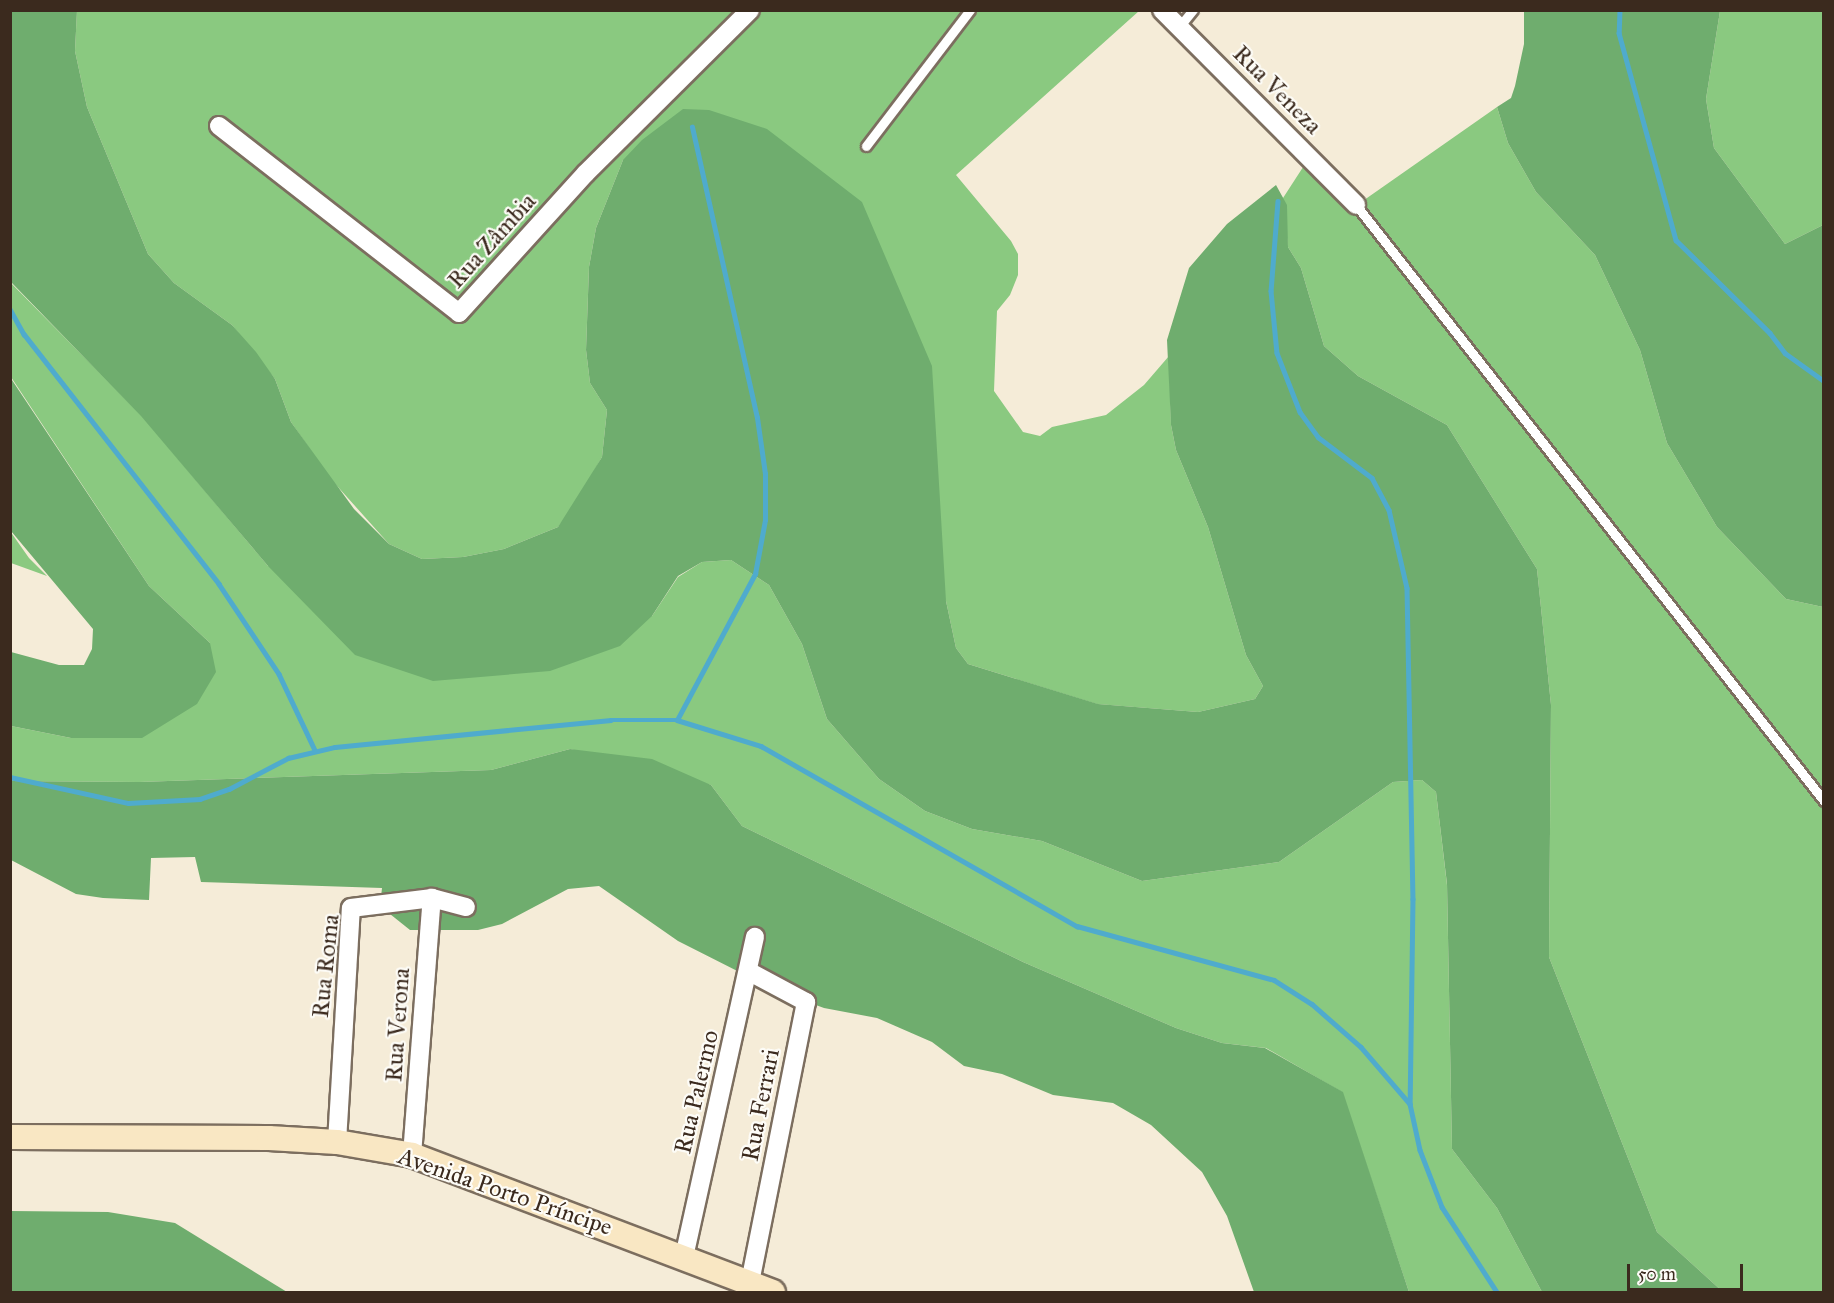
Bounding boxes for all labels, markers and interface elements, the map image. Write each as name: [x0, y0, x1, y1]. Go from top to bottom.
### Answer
street label: Rua Veneza: [1227, 40, 1327, 140]
street label: Rua Zâmbia: [442, 187, 542, 295]
street label: Rua Roma: [306, 913, 346, 1019]
street label: Rua Verona: [380, 967, 416, 1083]
street label: Rua Palermo: [669, 1027, 725, 1157]
street label: Rua Ferrari: [736, 1046, 786, 1164]
street label: Avenida Porto Príncipe: [394, 1142, 616, 1242]
scale bar: [1630, 1252, 1746, 1290]
text: 50 m: [1638, 1263, 1676, 1285]

